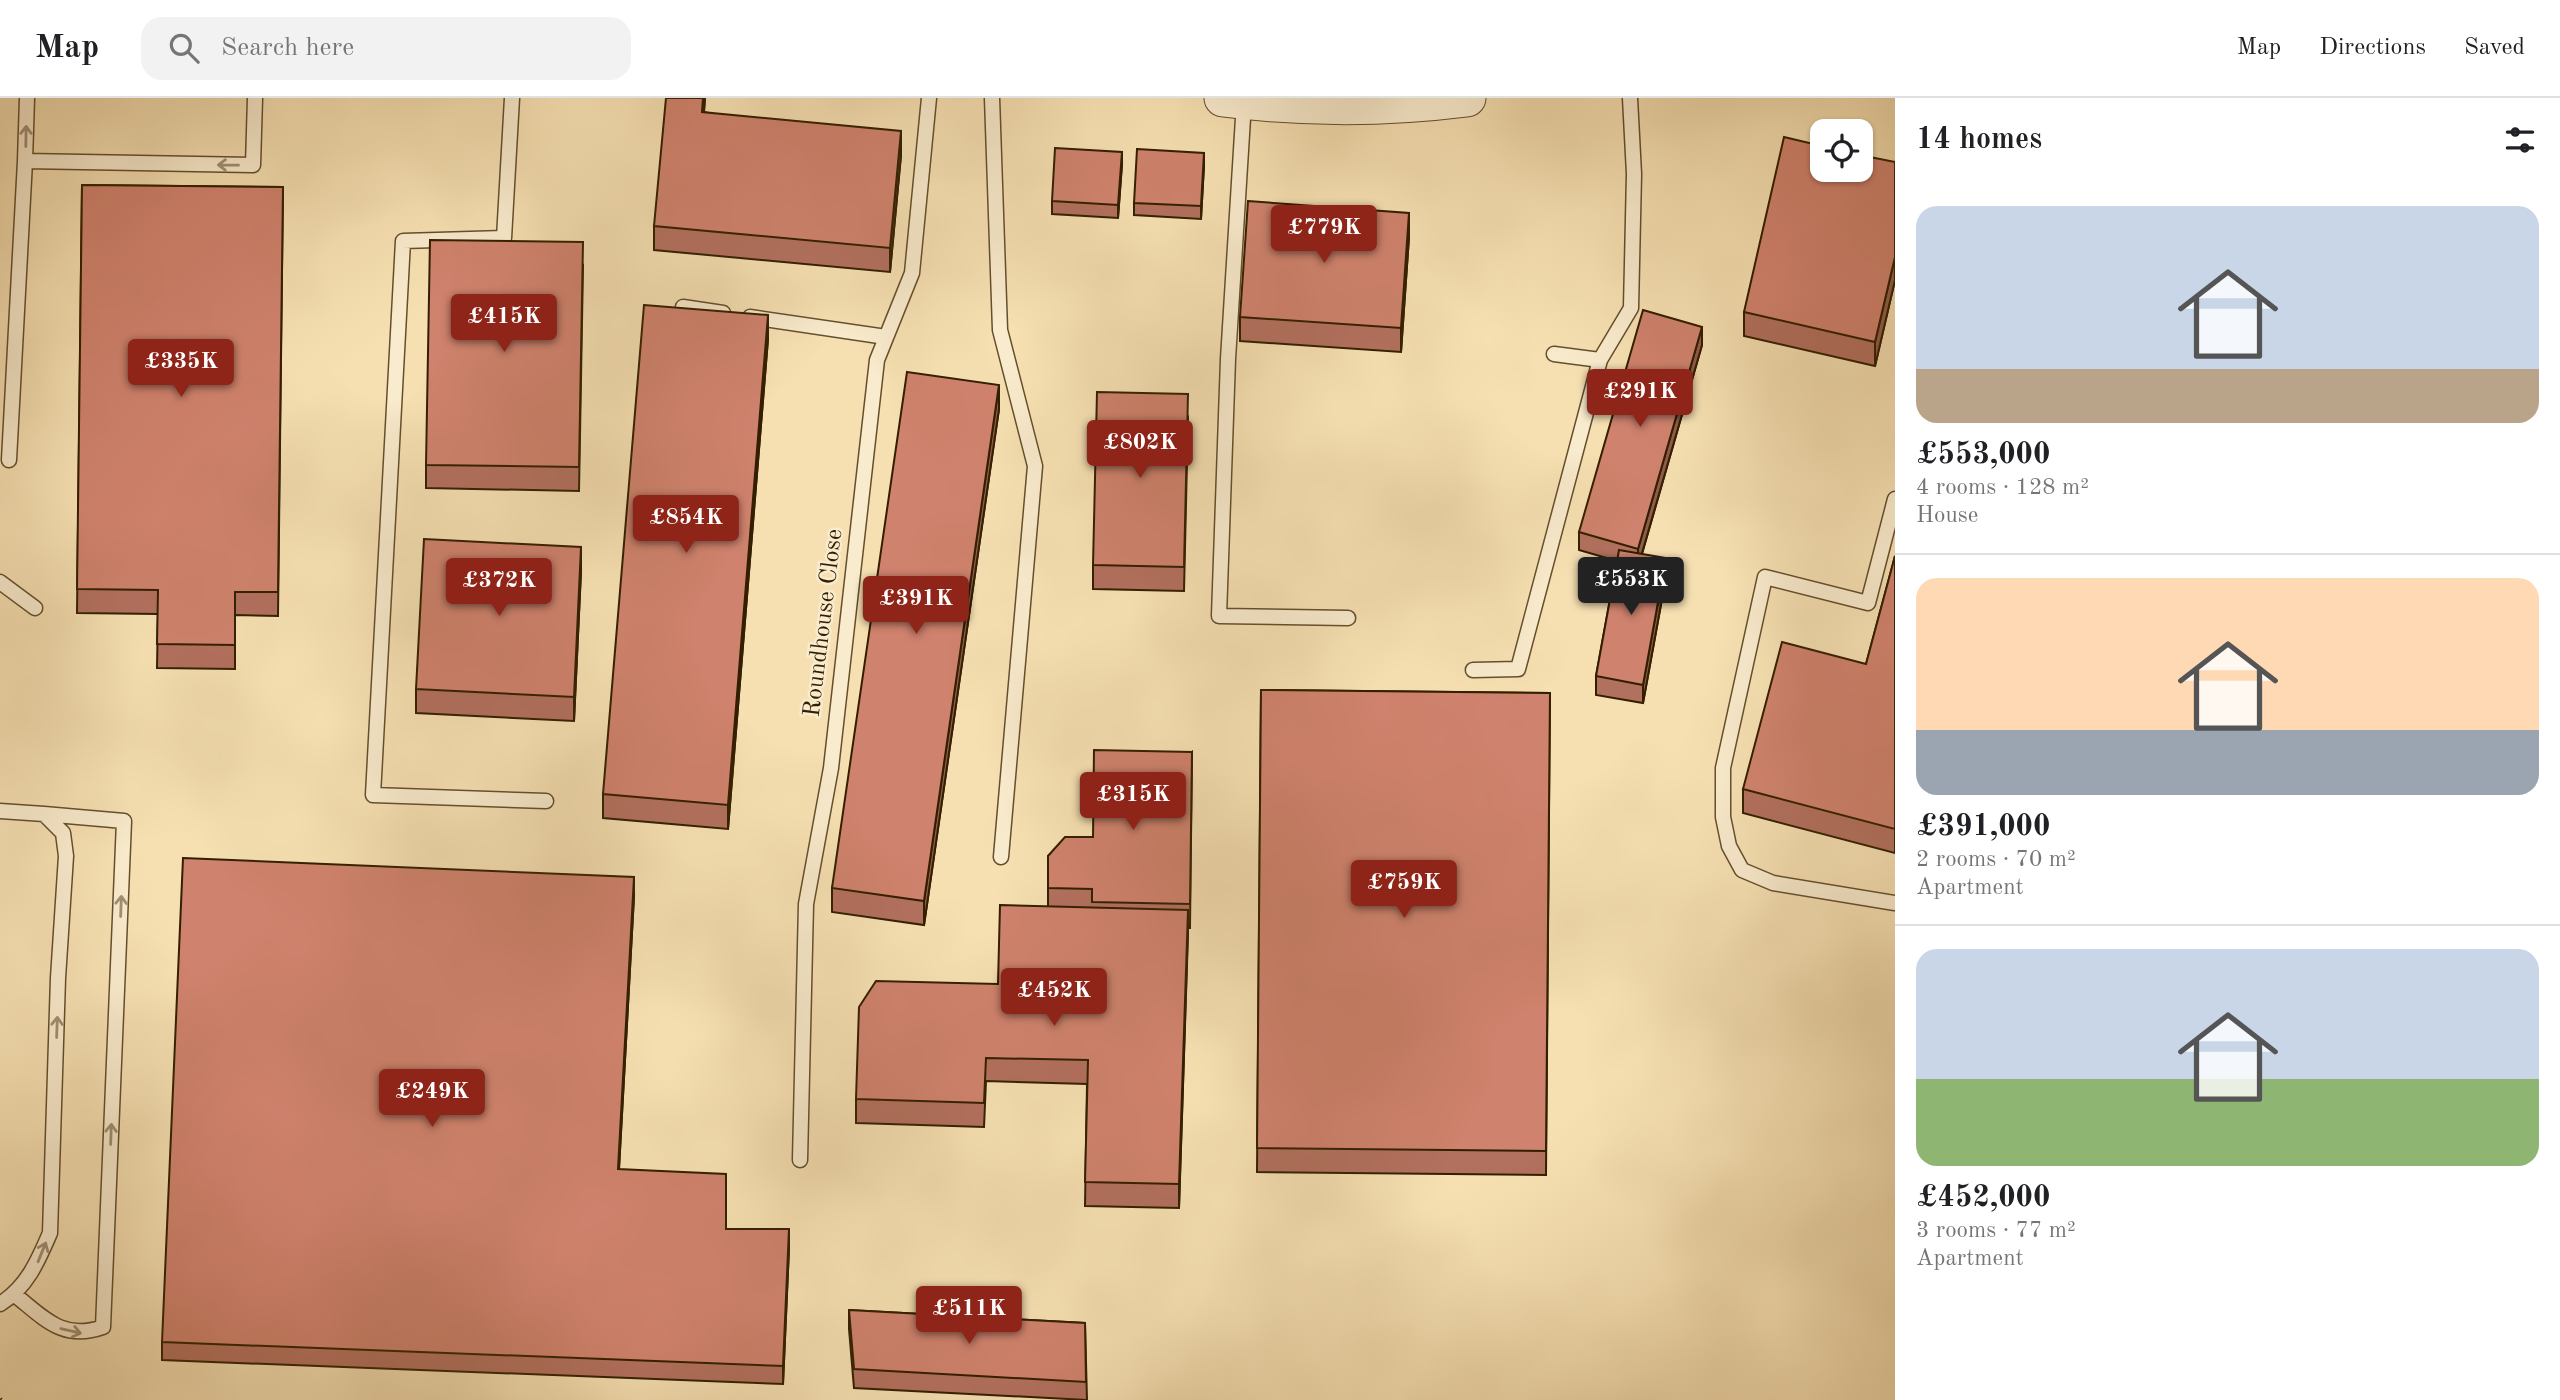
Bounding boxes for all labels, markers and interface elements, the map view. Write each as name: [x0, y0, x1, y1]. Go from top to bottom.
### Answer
search box: [141, 17, 631, 80]
icon: search: [165, 29, 203, 67]
text: Map: [35, 32, 99, 65]
text: Search here: [221, 35, 354, 61]
text: Map: [2237, 36, 2281, 60]
text: Directions: [2319, 36, 2426, 60]
text: Saved: [2464, 36, 2525, 60]
map controls: [1810, 119, 1873, 182]
button: locate: [1810, 119, 1873, 182]
icon: filters: [2501, 121, 2539, 159]
one-way arrow: [19, 124, 33, 147]
text: 14 homes: [1916, 125, 2042, 155]
one-way arrow: [216, 158, 239, 171]
pin: £779K: [1275, 206, 1373, 265]
text: £779K: [1287, 216, 1361, 239]
icon: home: [2165, 251, 2291, 377]
pin: £415K: [455, 294, 553, 354]
text: £415K: [467, 305, 541, 328]
pin: £335K: [132, 340, 230, 399]
text: £335K: [144, 350, 218, 373]
pin: £291K: [1591, 370, 1689, 429]
text: £291K: [1603, 380, 1677, 403]
pin: £802K: [1091, 420, 1189, 480]
text: £802K: [1103, 431, 1177, 454]
text: £553,000: [1916, 440, 2050, 470]
text: 4 rooms · 128 m²: [1916, 476, 2089, 499]
pin: £854K: [637, 496, 735, 555]
text: House: [1916, 504, 1978, 527]
text: £854K: [649, 506, 723, 529]
street label: Roundhouse Close: [801, 528, 847, 718]
pin: £553K: [1582, 558, 1680, 617]
pin: £372K: [450, 559, 548, 618]
text: £553K: [1594, 568, 1668, 591]
text: £372K: [462, 569, 536, 592]
pin: £391K: [867, 576, 965, 636]
text: £391K: [879, 587, 953, 610]
icon: home: [2165, 623, 2291, 749]
pin: £315K: [1084, 772, 1182, 832]
text: £315K: [1096, 783, 1170, 806]
text: £391,000: [1916, 812, 2050, 842]
text: 2 rooms · 70 m²: [1916, 848, 2076, 871]
pin: £759K: [1355, 860, 1453, 920]
text: £759K: [1367, 871, 1441, 894]
text: Apartment: [1916, 876, 2024, 899]
one-way arrow: [114, 895, 127, 918]
pin: £452K: [1005, 968, 1103, 1028]
text: £452K: [1017, 979, 1091, 1002]
icon: home: [2165, 994, 2291, 1120]
one-way arrow: [50, 1015, 63, 1038]
pin: £249K: [383, 1070, 481, 1129]
text: £249K: [395, 1080, 469, 1103]
one-way arrow: [105, 1122, 118, 1145]
text: £452,000: [1916, 1183, 2050, 1213]
text: 3 rooms · 77 m²: [1916, 1219, 2076, 1242]
one-way arrow: [36, 1242, 49, 1264]
text: Apartment: [1916, 1247, 2024, 1270]
pin: £511K: [920, 1286, 1018, 1346]
text: £511K: [932, 1297, 1006, 1320]
one-way arrow: [59, 1325, 82, 1338]

